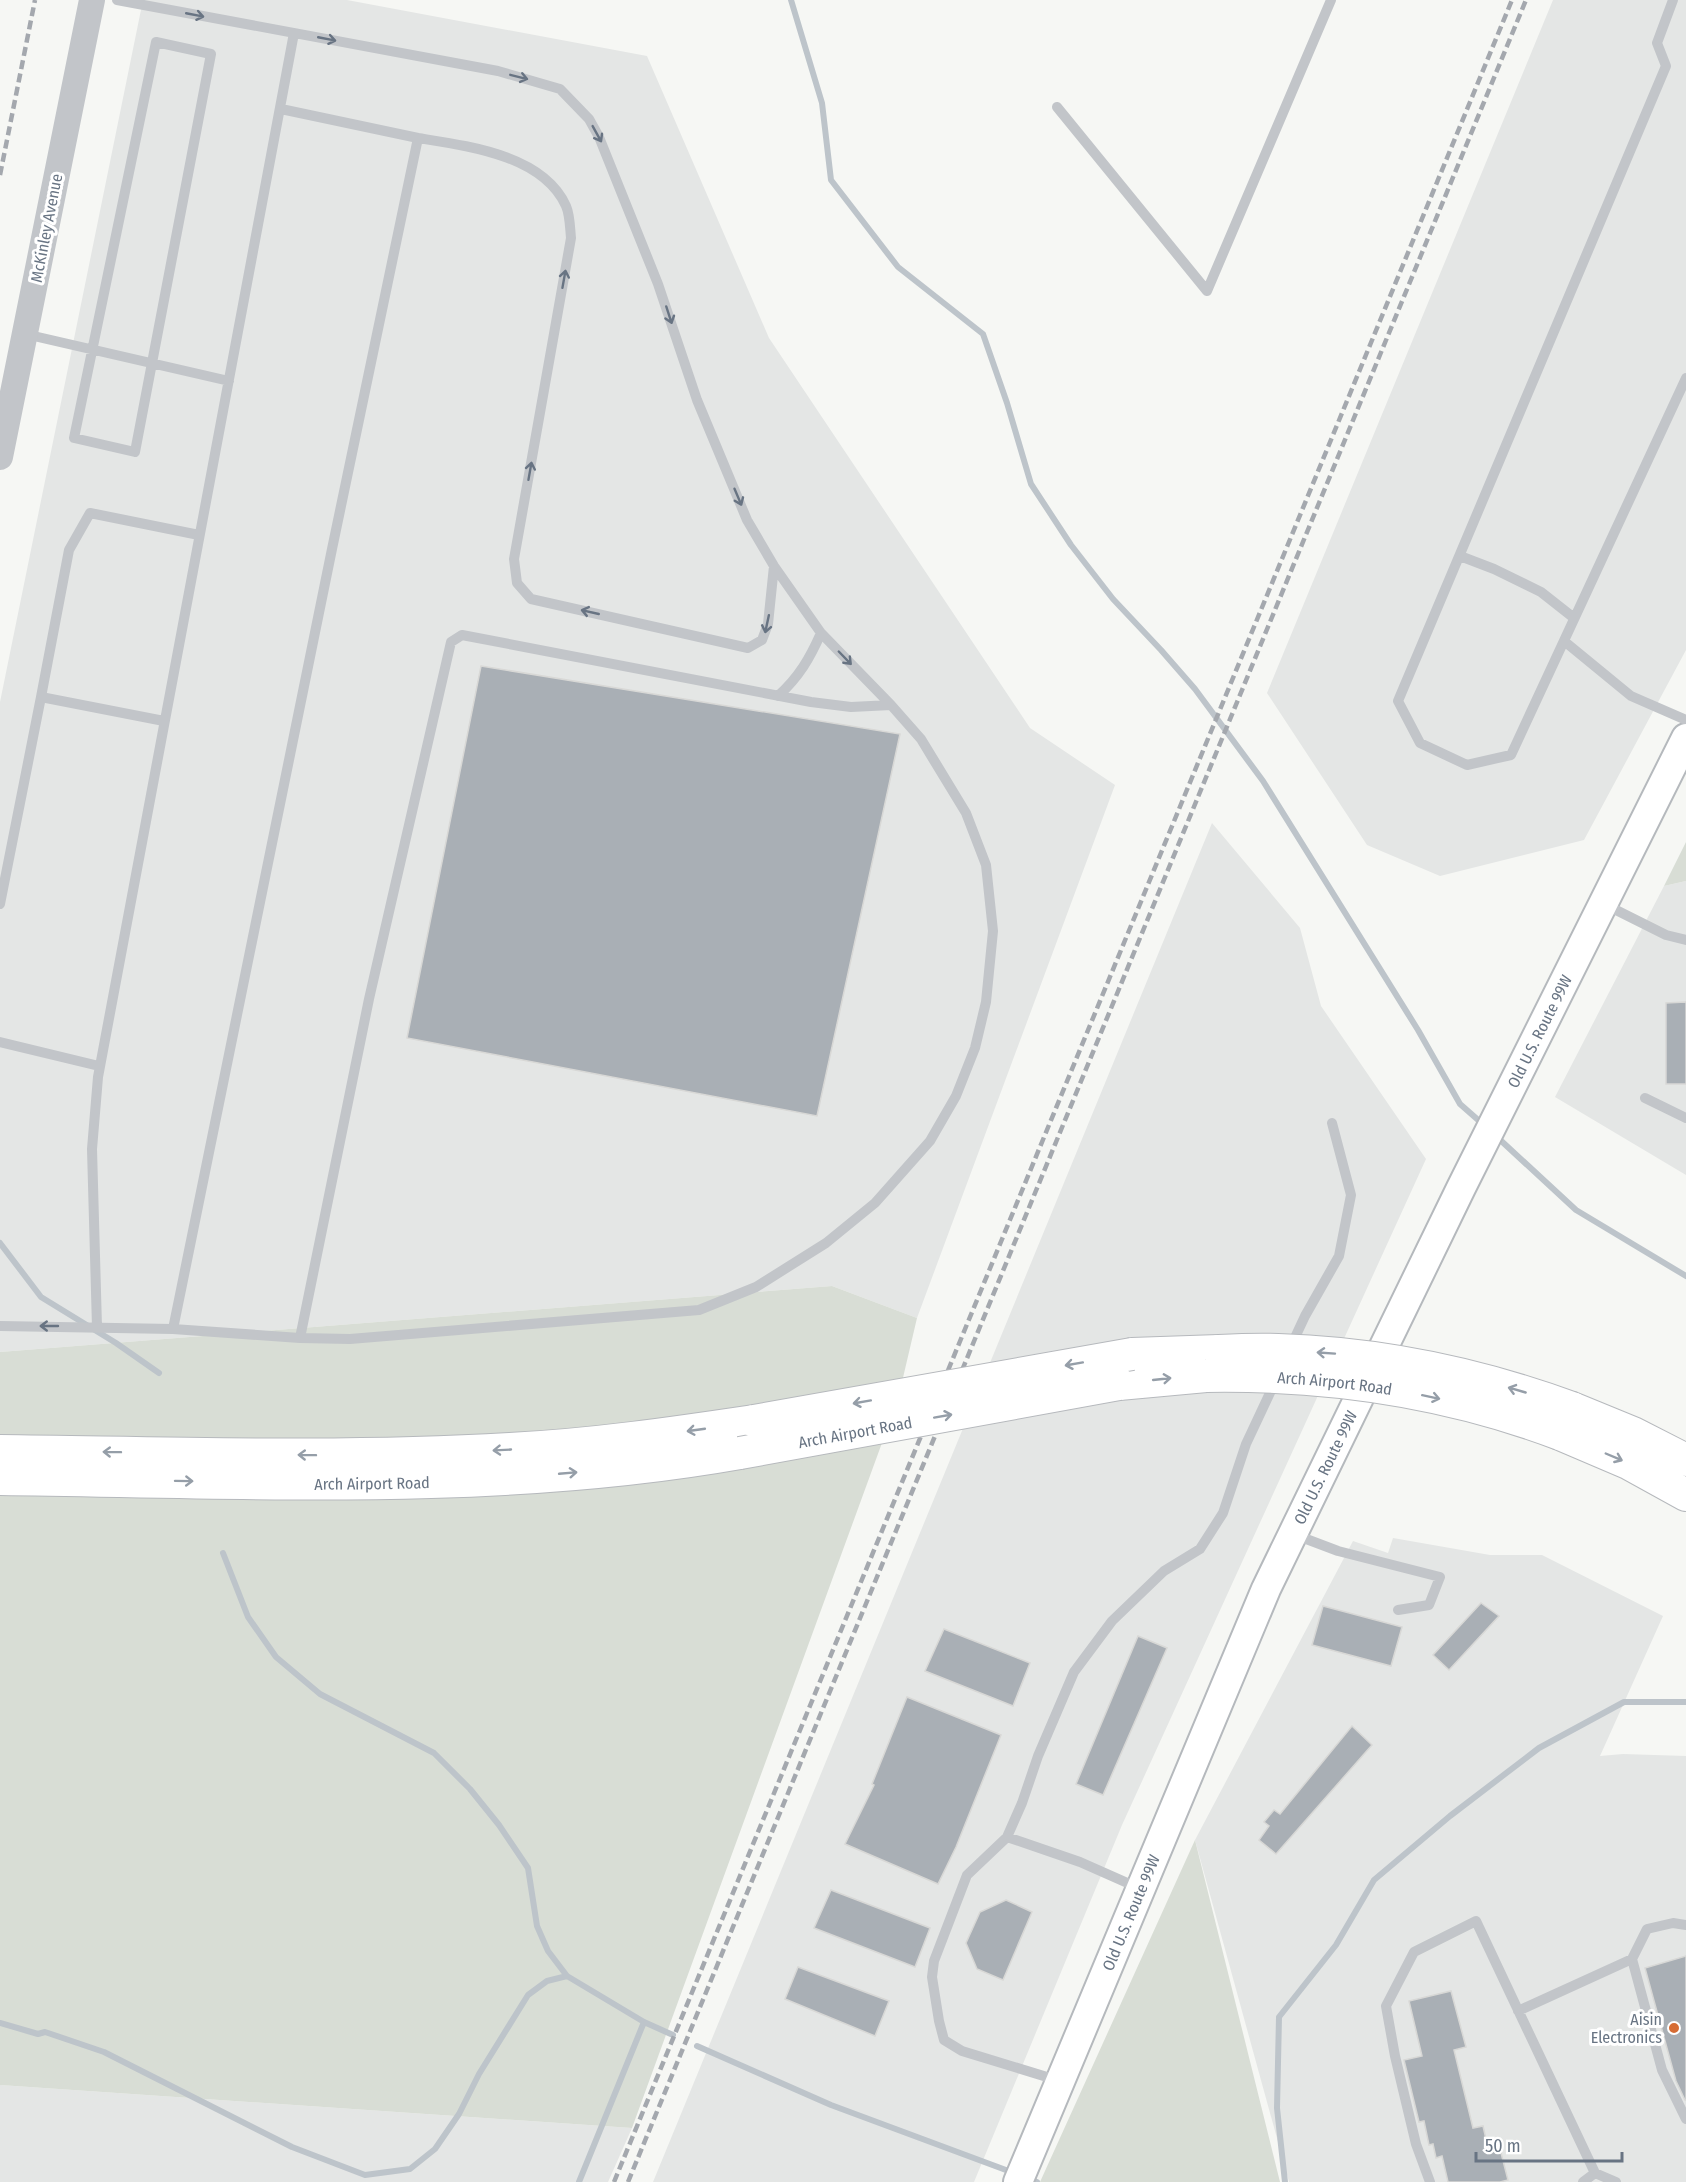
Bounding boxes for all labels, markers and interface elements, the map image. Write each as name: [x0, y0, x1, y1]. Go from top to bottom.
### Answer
one-way arrow: [185, 10, 204, 21]
one-way arrow: [317, 34, 337, 45]
one-way arrow: [509, 71, 528, 83]
one-way arrow: [592, 124, 603, 142]
street label: McKinley Avenue: [27, 172, 66, 284]
one-way arrow: [559, 270, 570, 290]
one-way arrow: [664, 305, 675, 324]
one-way arrow: [525, 462, 536, 482]
one-way arrow: [733, 487, 744, 506]
one-way arrow: [581, 606, 600, 618]
one-way arrow: [760, 614, 772, 633]
one-way arrow: [838, 650, 852, 665]
street label: Old U.S. Route 99W: [1504, 972, 1576, 1091]
one-way arrow: [39, 1320, 59, 1332]
one-way arrow: [1316, 1347, 1336, 1358]
one-way arrow: [1065, 1359, 1084, 1370]
street label: Arch Airport Road: [1277, 1368, 1393, 1399]
one-way arrow: [1152, 1373, 1172, 1384]
one-way arrow: [1508, 1383, 1527, 1395]
one-way arrow: [1421, 1392, 1440, 1403]
one-way arrow: [852, 1397, 872, 1408]
street label: Old U.S. Route 99W: [1290, 1408, 1361, 1527]
one-way arrow: [932, 1410, 952, 1421]
street label: Arch Airport Road: [797, 1413, 914, 1452]
one-way arrow: [687, 1424, 706, 1435]
one-way arrow: [493, 1444, 513, 1455]
one-way arrow: [103, 1446, 123, 1458]
one-way arrow: [298, 1449, 318, 1461]
one-way arrow: [1604, 1452, 1623, 1463]
one-way arrow: [558, 1468, 578, 1479]
street label: Arch Airport Road: [314, 1473, 430, 1494]
one-way arrow: [174, 1475, 194, 1487]
street label: Old U.S. Route 99W: [1098, 1852, 1164, 1974]
place label: Aisin Electronics: [1591, 2010, 1662, 2047]
marker: Aisin Electronics: [1667, 2021, 1681, 2035]
scale bar: [1476, 2125, 1622, 2163]
text: 50 m: [1485, 2135, 1521, 2157]

